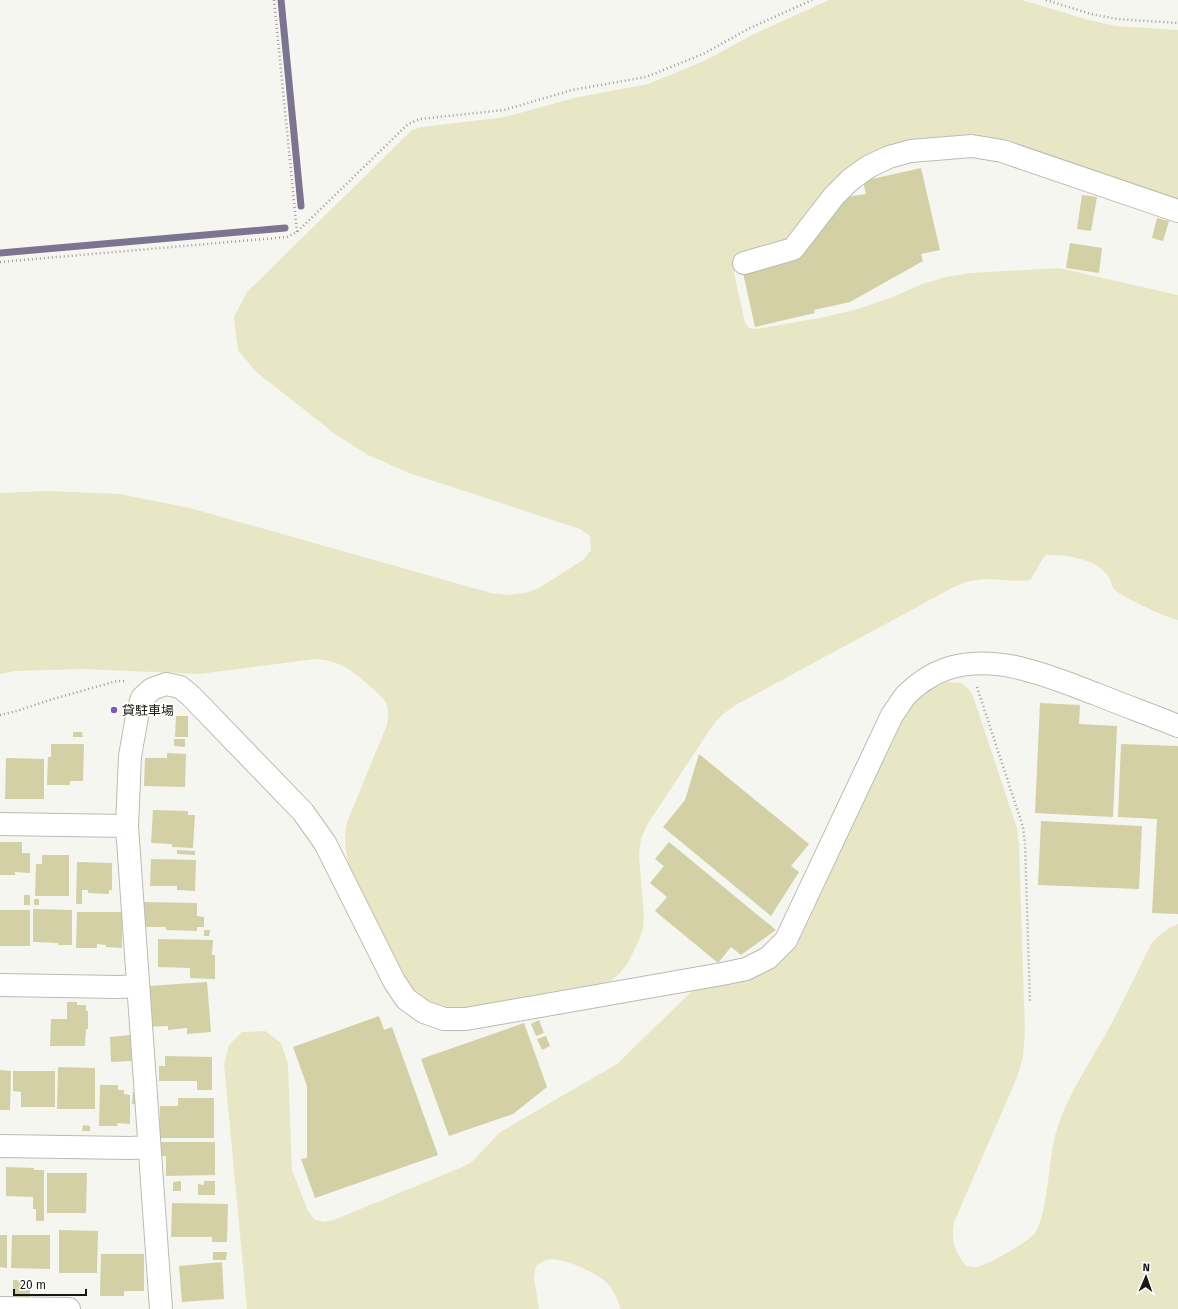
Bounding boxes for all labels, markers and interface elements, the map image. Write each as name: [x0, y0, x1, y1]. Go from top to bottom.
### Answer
place label: 貸駐車場: [122, 703, 174, 718]
marker: 貸駐車場: [109, 705, 119, 715]
north arrow: [1126, 1257, 1166, 1297]
text: N: [1142, 1261, 1150, 1274]
scale bar: [14, 1271, 86, 1297]
text: 20 m: [20, 1278, 46, 1292]

